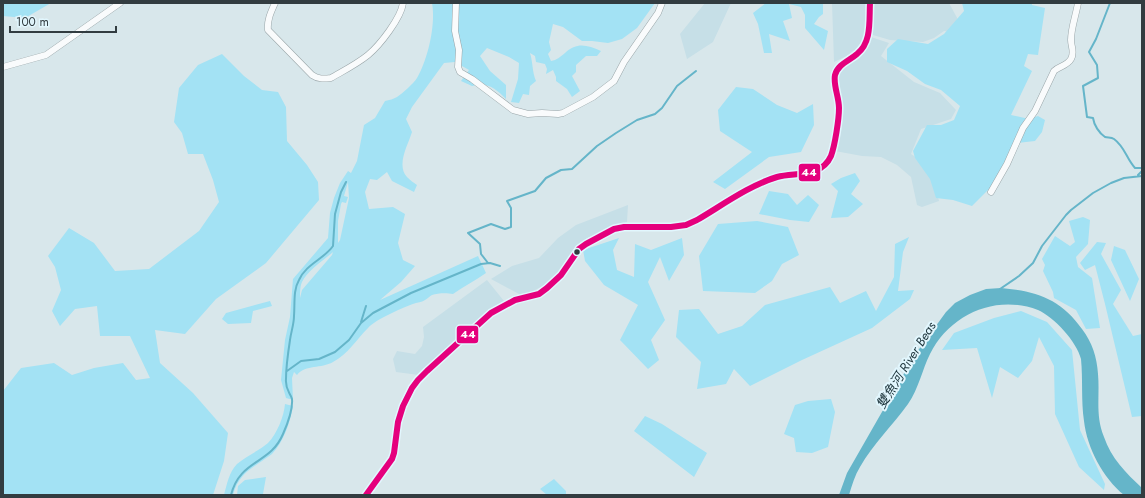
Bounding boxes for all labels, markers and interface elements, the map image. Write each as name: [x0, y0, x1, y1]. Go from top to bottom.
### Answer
scale bar: [10, 8, 116, 34]
text: 100 m: [16, 13, 49, 31]
line badge: 44: [798, 163, 821, 182]
text: 44: [801, 164, 817, 180]
unlabelled marker: [572, 247, 582, 257]
water label: 雙魚河 River Beas: [872, 317, 941, 412]
line badge: 44: [456, 325, 479, 344]
text: 44: [460, 326, 476, 342]

